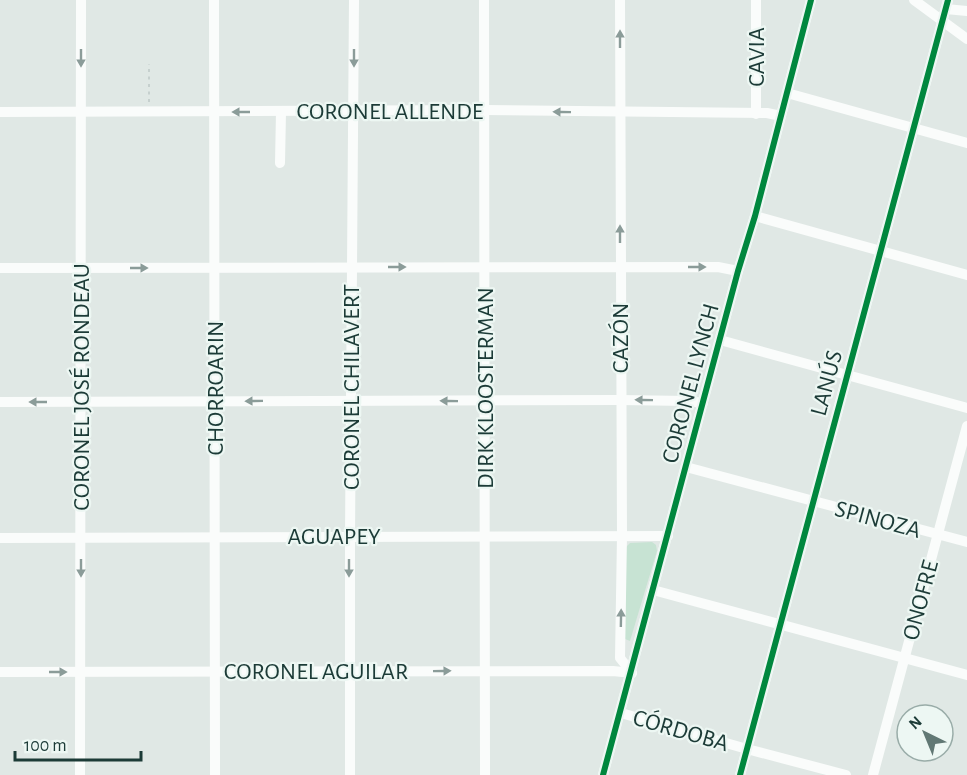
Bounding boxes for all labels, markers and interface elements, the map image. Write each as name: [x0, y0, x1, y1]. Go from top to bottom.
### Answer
street label: CAVIA: [745, 27, 769, 87]
one-way arrow: [615, 30, 625, 49]
one-way arrow: [76, 49, 85, 68]
one-way arrow: [349, 49, 359, 68]
street label: CORONEL ALLENDE: [297, 100, 484, 124]
one-way arrow: [232, 107, 251, 117]
one-way arrow: [553, 107, 572, 116]
one-way arrow: [615, 225, 625, 244]
one-way arrow: [388, 262, 407, 272]
one-way arrow: [688, 262, 707, 272]
street label: CORONEL JOSÉ RONDEAU: [68, 263, 94, 511]
one-way arrow: [130, 263, 149, 273]
street label: CORONEL CHILAVERT: [340, 284, 364, 490]
street label: DIRK KLOOSTERMAN: [474, 287, 498, 489]
street label: CORONEL LYNCH: [658, 301, 724, 466]
street label: CAZÓN: [607, 303, 633, 373]
street label: CHORROARIN: [204, 320, 228, 456]
street label: LANÚS: [805, 347, 847, 419]
one-way arrow: [635, 395, 654, 405]
one-way arrow: [245, 396, 264, 406]
one-way arrow: [440, 396, 459, 406]
one-way arrow: [29, 397, 48, 407]
street label: SPINOZA: [832, 497, 923, 543]
street label: AGUAPEY: [287, 525, 381, 549]
street label: ONOFRE: [899, 557, 943, 643]
one-way arrow: [76, 559, 86, 578]
one-way arrow: [344, 559, 354, 578]
one-way arrow: [616, 609, 625, 628]
street label: CORONEL AGUILAR: [224, 660, 408, 684]
one-way arrow: [433, 666, 452, 676]
one-way arrow: [49, 667, 68, 677]
north arrow: [895, 703, 955, 763]
street label: CÓRDOBA: [630, 704, 732, 756]
text: N: [906, 713, 925, 732]
scale bar: [15, 724, 141, 762]
text: 100 m: [24, 737, 67, 755]

